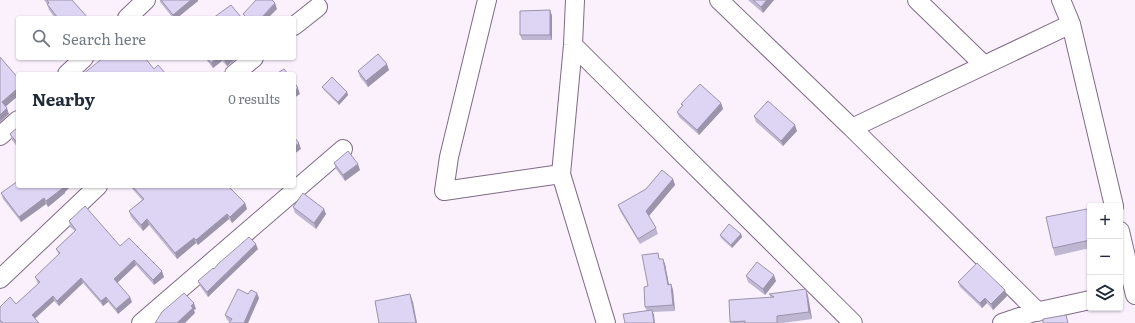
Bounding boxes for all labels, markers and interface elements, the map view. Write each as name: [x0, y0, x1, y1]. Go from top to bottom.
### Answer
search box: [16, 16, 296, 60]
icon: search: [30, 27, 52, 49]
text: Search here: [62, 27, 146, 50]
text: Nearby: [32, 86, 95, 111]
text: 0 results: [228, 89, 280, 108]
map controls: [1087, 203, 1123, 311]
button: +: [1087, 203, 1123, 239]
button: −: [1087, 239, 1123, 275]
button: layers: [1087, 275, 1123, 311]

